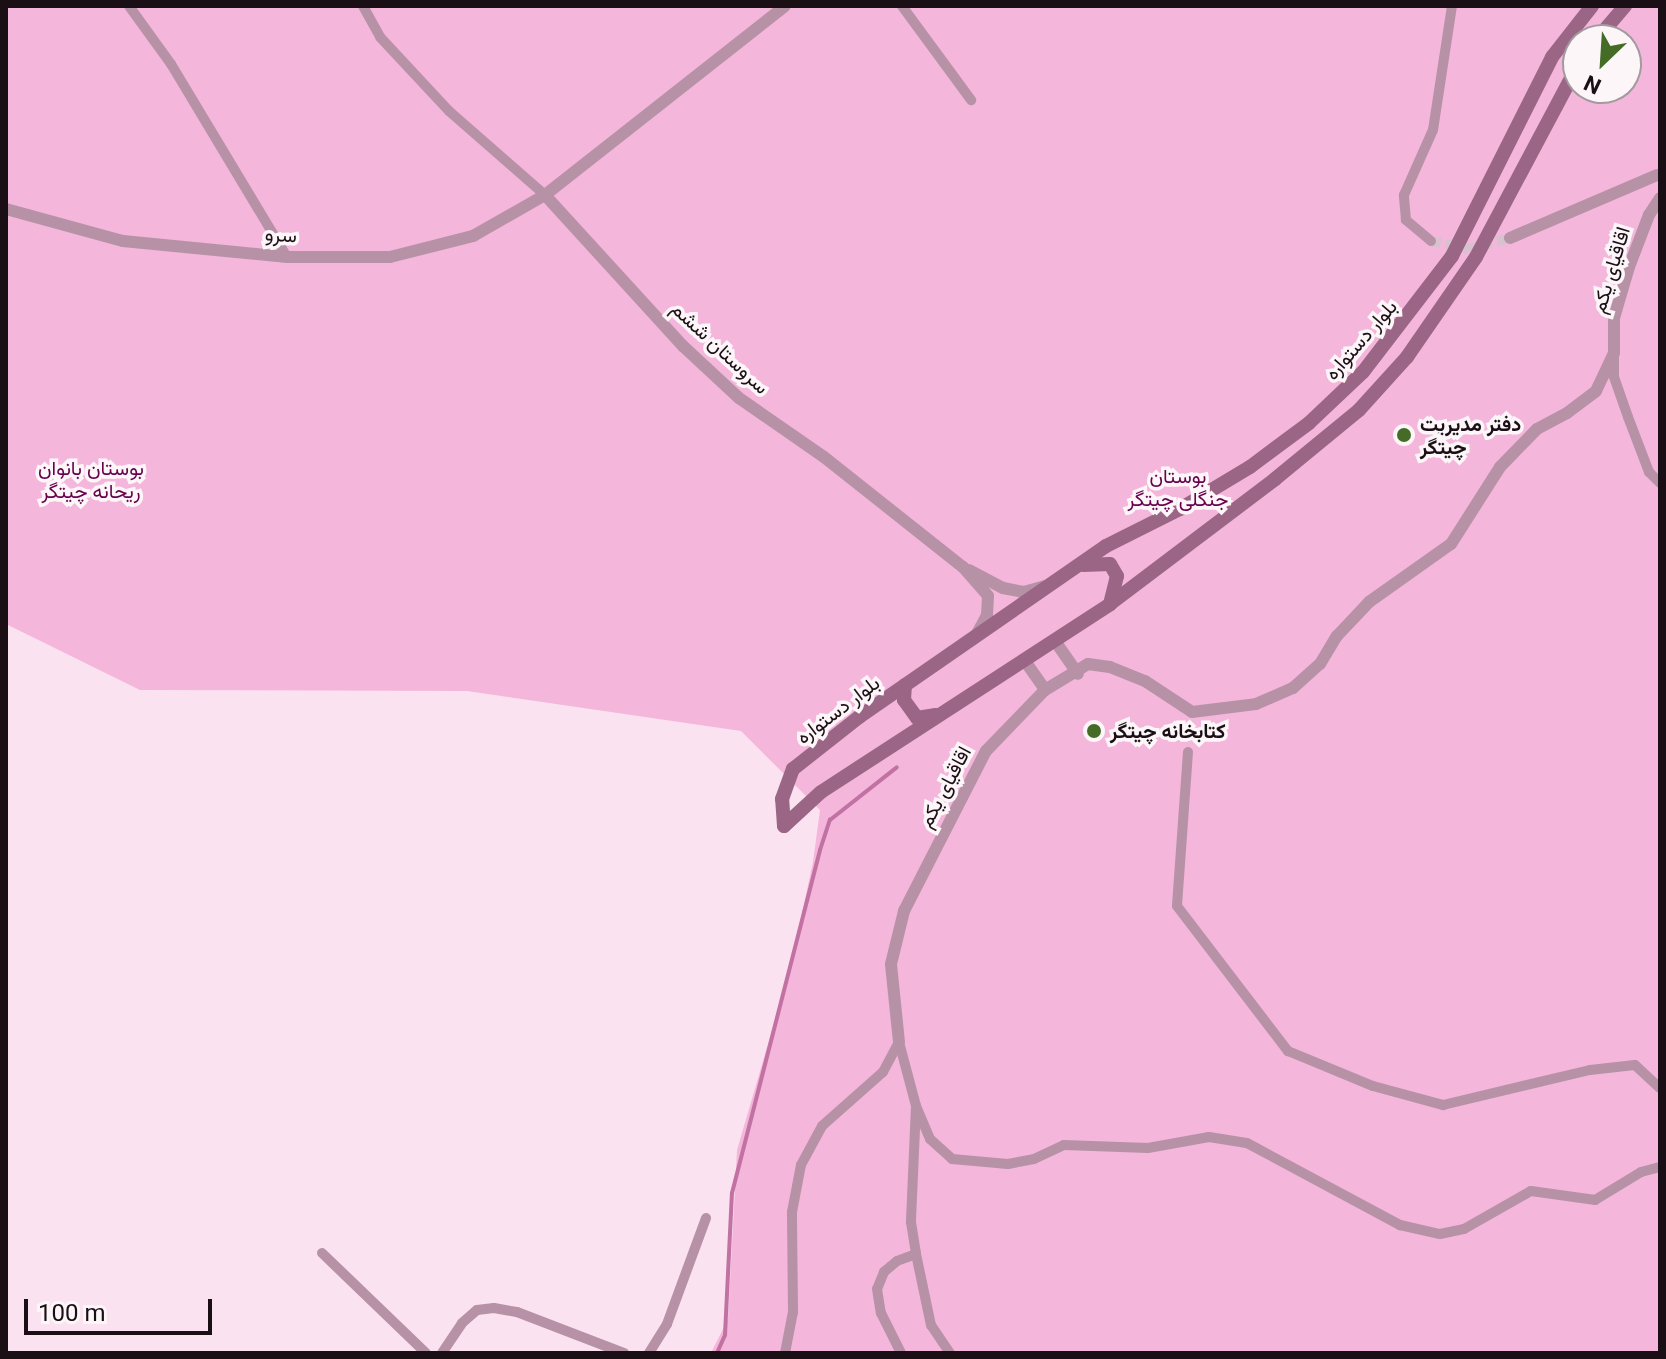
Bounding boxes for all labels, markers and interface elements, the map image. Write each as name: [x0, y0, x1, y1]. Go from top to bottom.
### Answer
north arrow: [1562, 24, 1642, 104]
text: N: [1580, 70, 1605, 99]
street label: سرو: [264, 222, 298, 248]
street label: اقاقیای یکم: [1587, 224, 1635, 316]
street label: بلوار دستواره: [1320, 295, 1402, 385]
street label: سروستان ششم: [666, 297, 774, 399]
place label: دفتر مدیریت چیتگر: [1420, 412, 1521, 459]
marker: دفتر مدیریت چیتگر: [1395, 426, 1413, 444]
park label: بوستان بانوان ریحانه چیتگر: [38, 456, 144, 503]
park label: بوستان جنگلی چیتگر: [1128, 465, 1228, 512]
street label: بلوار دستواره: [792, 671, 884, 749]
place label: کتابخانه چیتگر: [1110, 719, 1226, 743]
marker: کتابخانه چیتگر: [1085, 722, 1103, 740]
street label: اقاقیای یکم: [914, 742, 976, 832]
scale bar: [28, 1283, 216, 1333]
text: 100 m: [38, 1299, 105, 1327]

